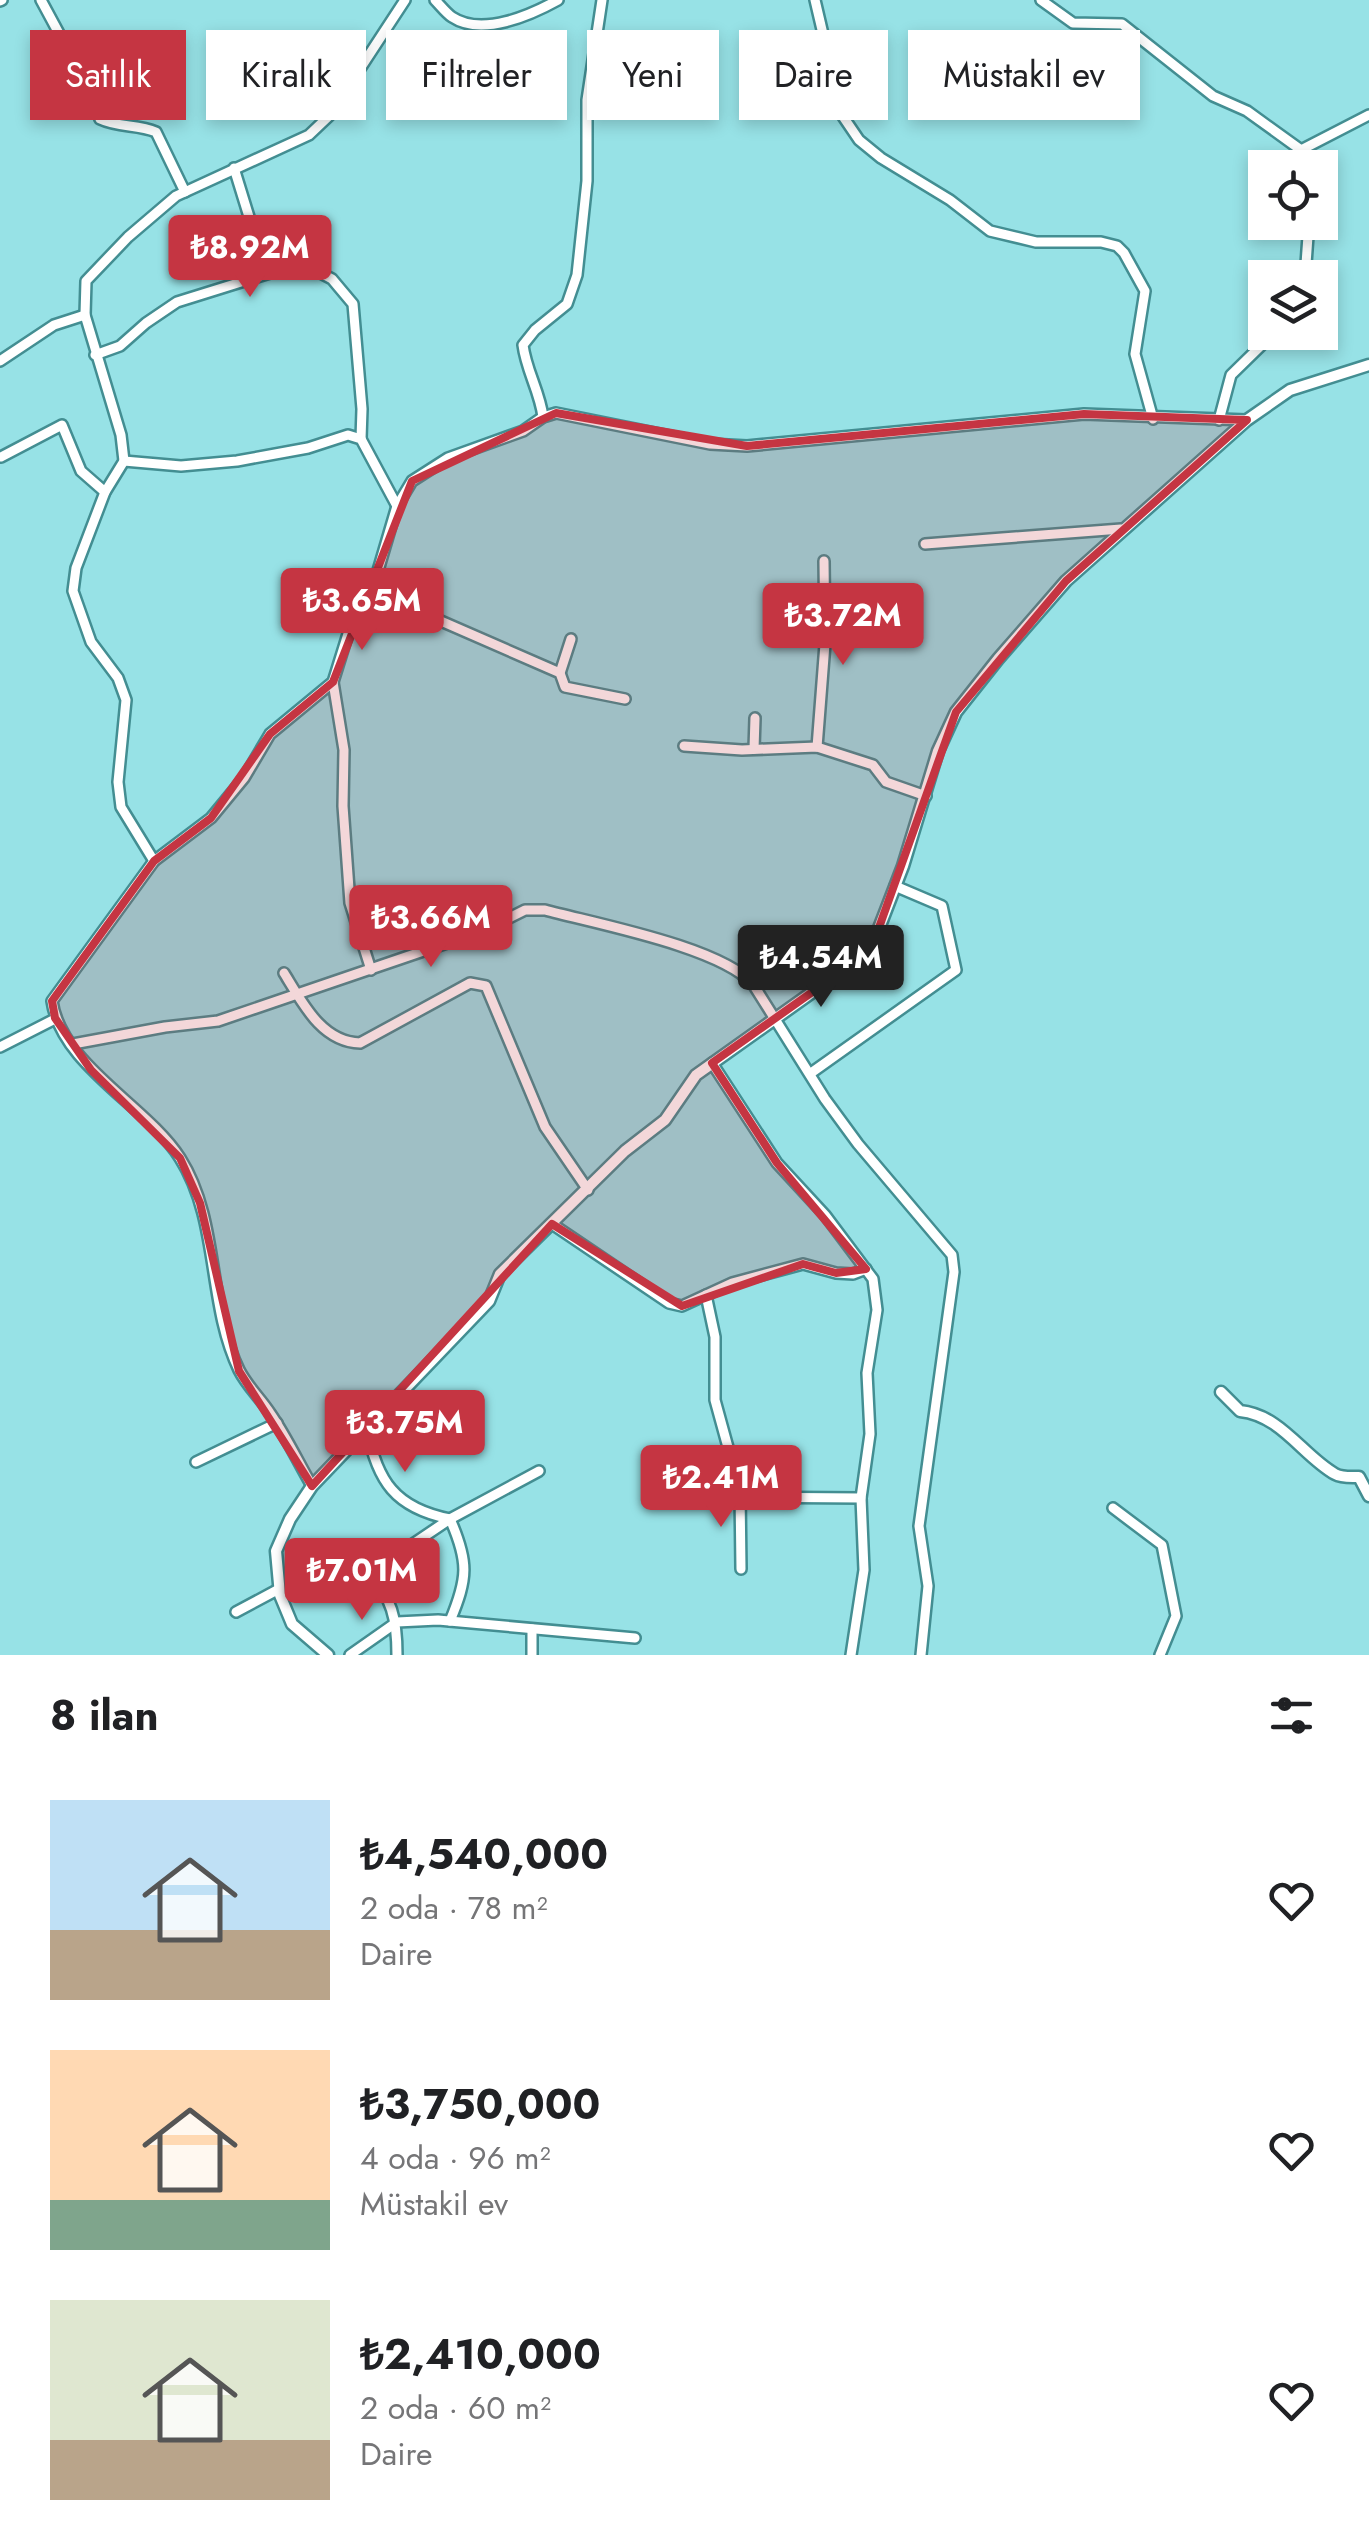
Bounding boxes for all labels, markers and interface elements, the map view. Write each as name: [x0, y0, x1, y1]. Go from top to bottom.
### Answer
chip: Satılık: [30, 30, 186, 120]
chip: Kiralık: [206, 30, 366, 120]
chip: Filtreler: [386, 30, 567, 120]
chip: Yeni: [587, 30, 719, 120]
chip: Daire: [739, 30, 888, 120]
chip: Müstakil ev: [908, 30, 1140, 120]
map controls: [1248, 150, 1338, 350]
button: locate: [1248, 150, 1338, 240]
pin: ₺8.92M: [169, 215, 331, 300]
text: ₺8.92M: [190, 224, 310, 270]
button: layers: [1248, 260, 1338, 350]
pin: ₺3.65M: [281, 568, 443, 653]
text: ₺3.65M: [303, 577, 421, 623]
pin: ₺3.72M: [762, 583, 924, 668]
text: ₺3.72M: [785, 592, 901, 638]
pin: ₺3.66M: [350, 885, 512, 970]
text: ₺3.66M: [371, 894, 491, 940]
pin: ₺4.54M: [740, 925, 902, 1010]
text: ₺4.54M: [760, 934, 882, 980]
pin: ₺3.75M: [324, 1390, 486, 1475]
text: ₺3.75M: [347, 1399, 463, 1445]
pin: ₺2.41M: [640, 1445, 802, 1530]
text: ₺2.41M: [663, 1454, 779, 1500]
pin: ₺7.01M: [281, 1538, 443, 1623]
text: ₺7.01M: [307, 1547, 417, 1593]
text: 8 ilan: [50, 1685, 159, 1746]
icon: filters: [1264, 1688, 1319, 1743]
text: ₺4,540,000: [360, 1824, 608, 1885]
icon: home: [130, 1840, 250, 1960]
icon: heart: [1264, 1873, 1319, 1928]
text: 2 oda · 78 m²: [360, 1885, 548, 1931]
text: Daire: [360, 1931, 432, 1977]
text: ₺3,750,000: [360, 2074, 600, 2135]
icon: home: [130, 2090, 250, 2210]
icon: heart: [1264, 2123, 1319, 2178]
text: 4 oda · 96 m²: [360, 2135, 551, 2181]
text: Müstakil ev: [360, 2181, 508, 2227]
text: ₺2,410,000: [360, 2324, 601, 2385]
icon: home: [130, 2340, 250, 2460]
icon: heart: [1264, 2373, 1319, 2428]
text: 2 oda · 60 m²: [360, 2385, 551, 2431]
text: Daire: [360, 2431, 432, 2477]

